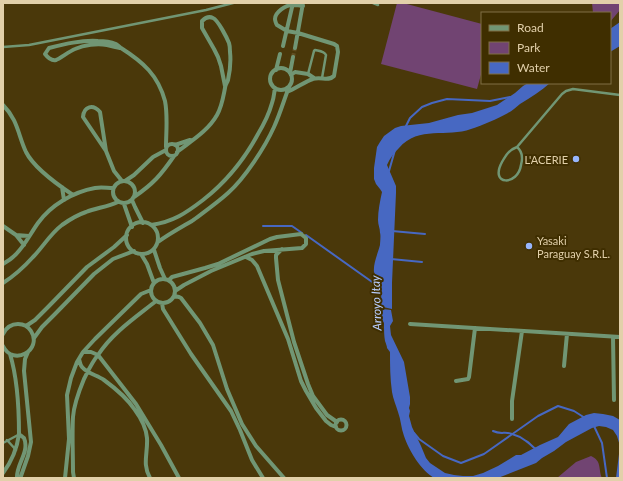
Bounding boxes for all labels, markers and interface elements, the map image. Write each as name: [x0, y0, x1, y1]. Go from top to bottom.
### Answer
legend: [481, 12, 611, 84]
text: Road: [517, 20, 544, 35]
text: Park: [517, 40, 541, 55]
text: Water: [517, 60, 550, 75]
place label: L'ACERIE: [525, 153, 568, 166]
marker: L'ACERIE: [571, 154, 581, 164]
place label: Yasaki Paraguay S.R.L.: [537, 234, 610, 260]
marker: Yasaki Paraguay S.R.L.: [524, 241, 534, 251]
water label: Arroyo Itay: [368, 275, 384, 332]

